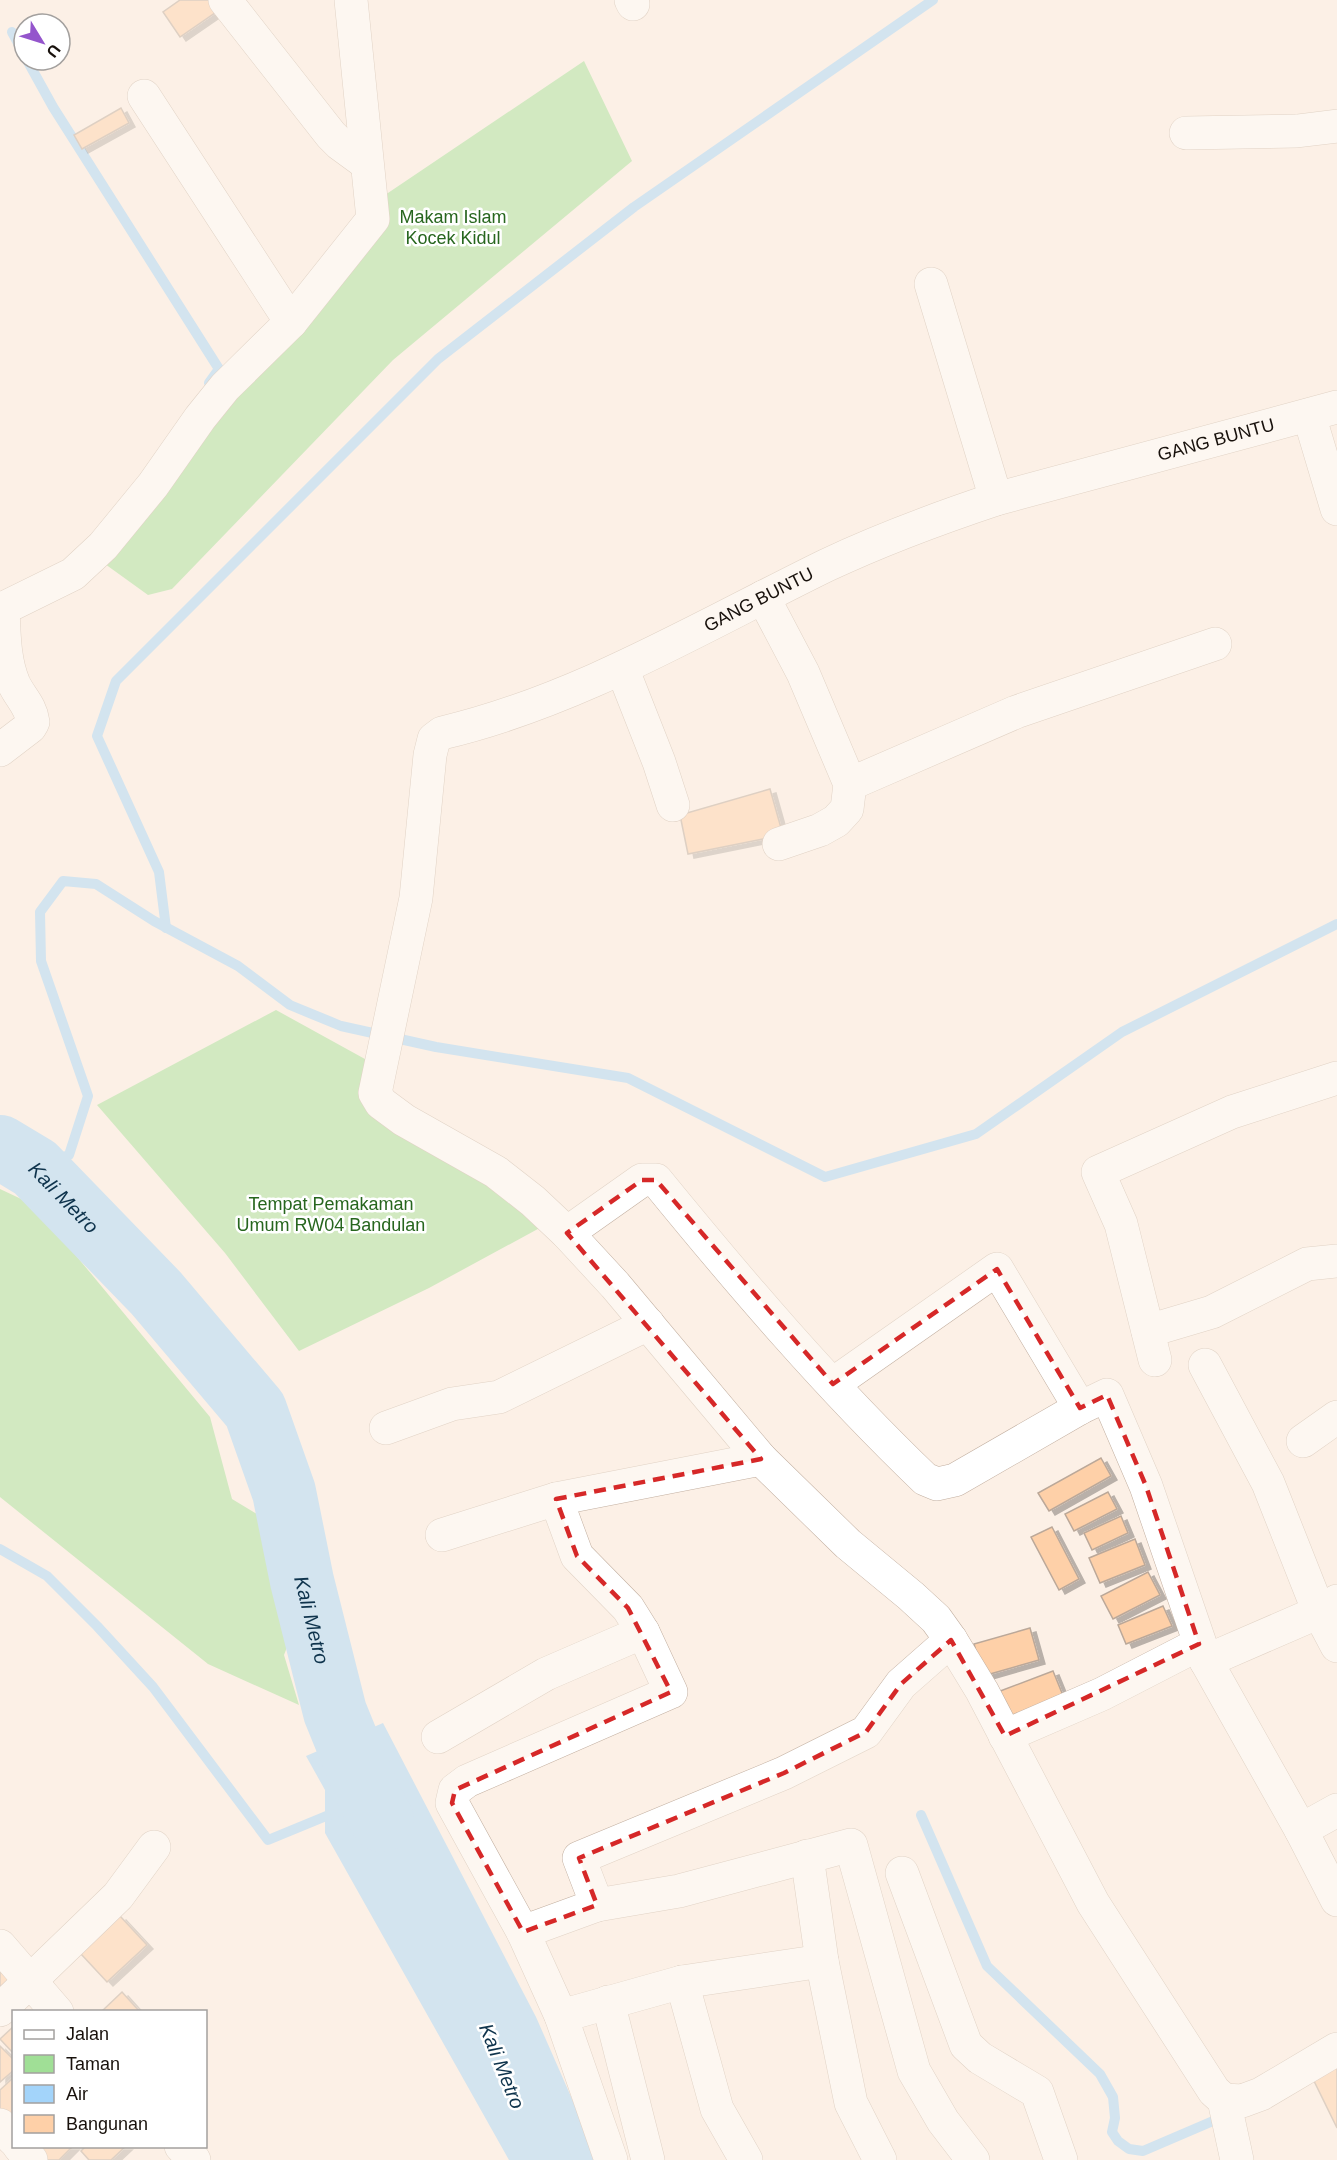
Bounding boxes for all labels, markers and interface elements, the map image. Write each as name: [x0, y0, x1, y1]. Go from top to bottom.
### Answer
north arrow: [12, 12, 72, 72]
text: U: [43, 41, 64, 61]
park label: Makam Islam Kocek Kidul: [399, 207, 507, 248]
street label: GANG BUNTU: [1155, 414, 1277, 465]
street label: GANG BUNTU: [701, 563, 817, 636]
water label: Kali Metro: [24, 1158, 103, 1238]
park label: Tempat Pemakaman Umum RW04 Bandulan: [237, 1194, 425, 1235]
water label: Kali Metro: [290, 1574, 333, 1666]
legend: [12, 2010, 207, 2148]
water label: Kali Metro: [475, 2020, 529, 2112]
text: Jalan: [66, 2024, 109, 2044]
text: Taman: [66, 2054, 120, 2074]
text: Air: [66, 2084, 88, 2104]
text: Bangunan: [66, 2114, 148, 2134]

